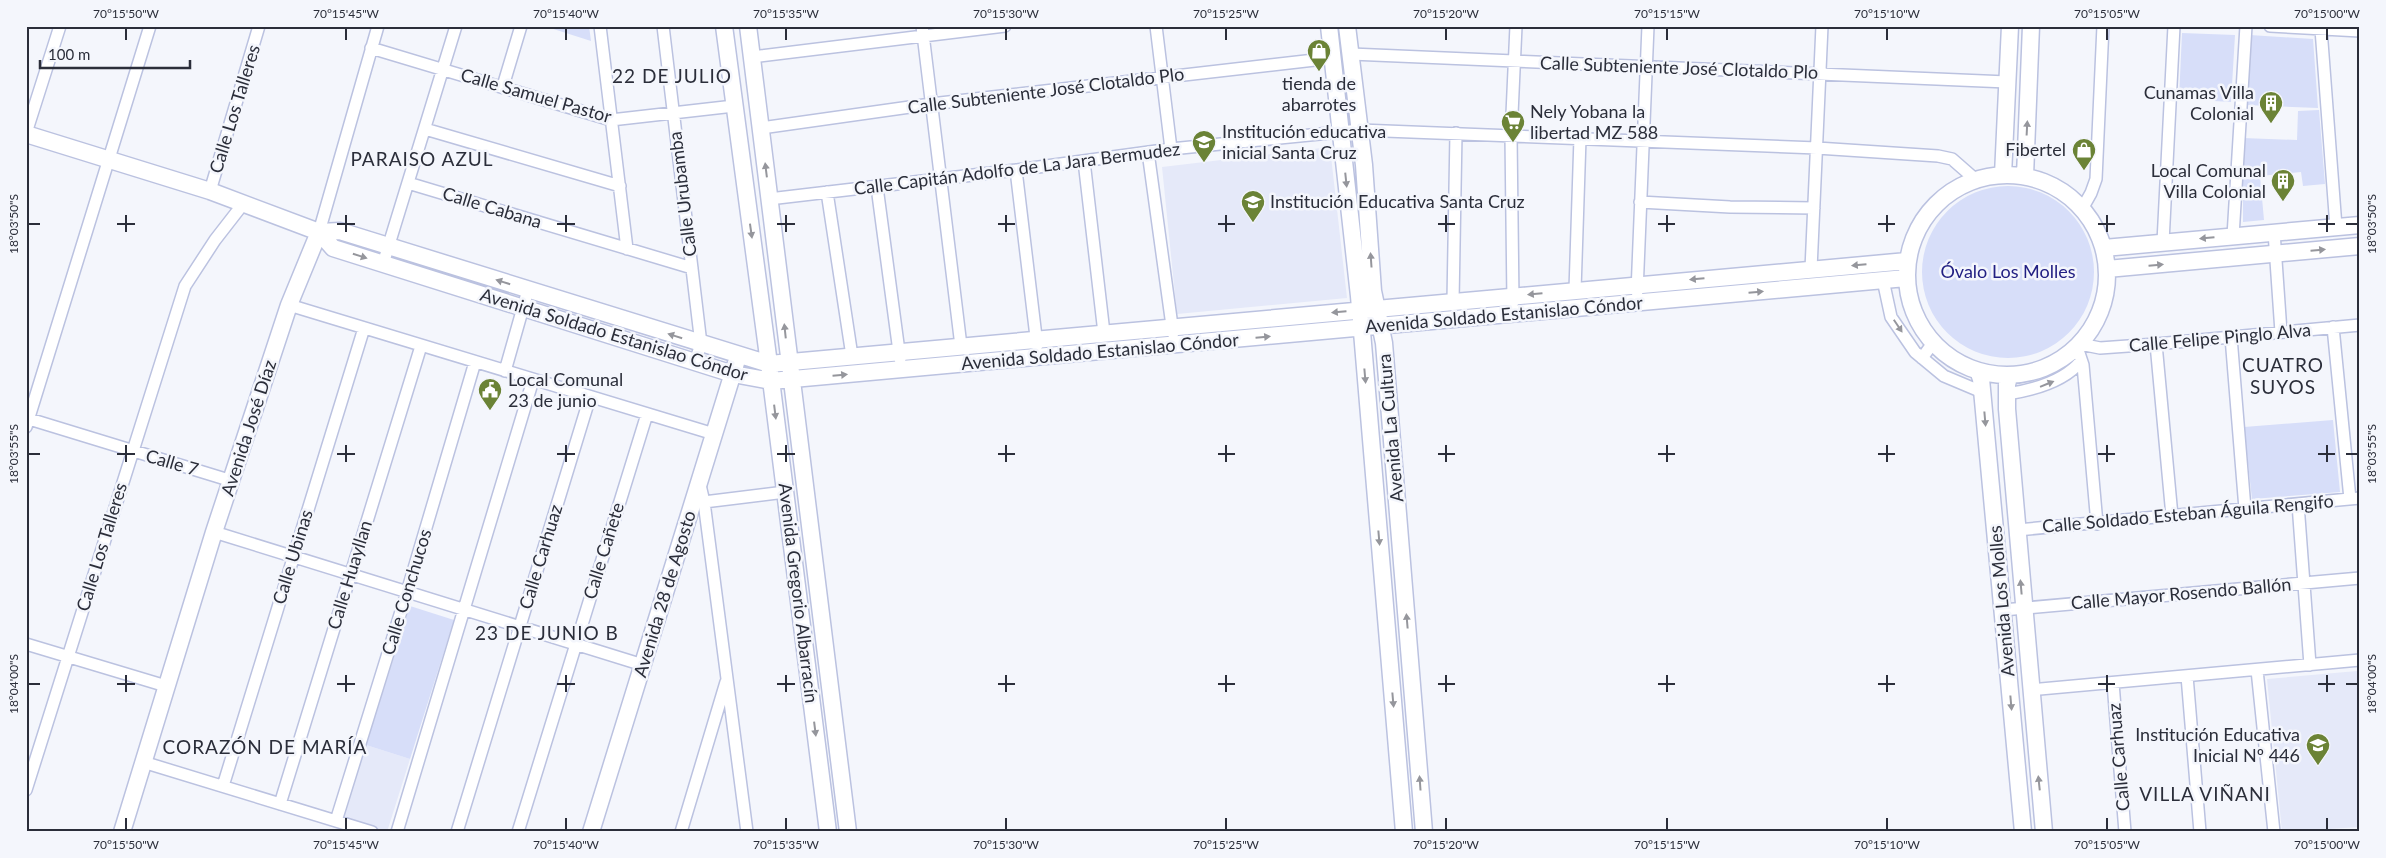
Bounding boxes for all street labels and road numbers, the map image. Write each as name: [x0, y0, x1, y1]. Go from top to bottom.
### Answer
street label: Calle Los Talleres: [204, 42, 264, 176]
street label: Calle Subteniente José Clotaldo Plo: [1540, 51, 1818, 83]
street label: Calle Subteniente José Clotaldo Plo: [906, 62, 1185, 118]
street label: Calle Samuel Pastor: [458, 63, 615, 127]
street label: Calle Urubamba: [663, 130, 701, 258]
street label: Calle Capitán Adolfo de La Jara Bermudez: [853, 137, 1181, 199]
street label: Calle Cabana: [440, 182, 545, 233]
street label: Avenida Soldado Estanislao Cóndor: [478, 283, 751, 385]
street label: Avenida Soldado Estanislao Cóndor: [1364, 291, 1644, 337]
street label: Calle Felipe Pinglo Alva: [2128, 318, 2312, 356]
street label: Avenida Soldado Estanislao Cóndor: [960, 328, 1240, 374]
street label: Avenida La Cultura: [1373, 353, 1407, 503]
street label: Avenida José Díaz: [216, 357, 280, 499]
street label: Calle 7: [143, 444, 201, 480]
street label: Calle Los Talleres: [71, 480, 131, 614]
street label: Avenida Gregorio Albarracín: [775, 482, 823, 704]
street label: Calle Soldado Esteban Águila Rengifo: [2041, 489, 2335, 537]
street label: Calle Cañete: [578, 500, 628, 602]
street label: Calle Carhuaz: [514, 502, 566, 612]
street label: Calle Ubinas: [267, 507, 317, 607]
street label: Avenida 28 de Agosto: [628, 508, 700, 680]
street label: Calle Huayllan: [322, 518, 376, 632]
street label: Avenida Los Molles: [1983, 524, 2019, 678]
street label: Calle Conchucos: [376, 526, 436, 657]
street label: Calle Mayor Rosendo Ballón: [2070, 572, 2292, 614]
street label: Calle Carhuaz: [2102, 702, 2134, 812]

